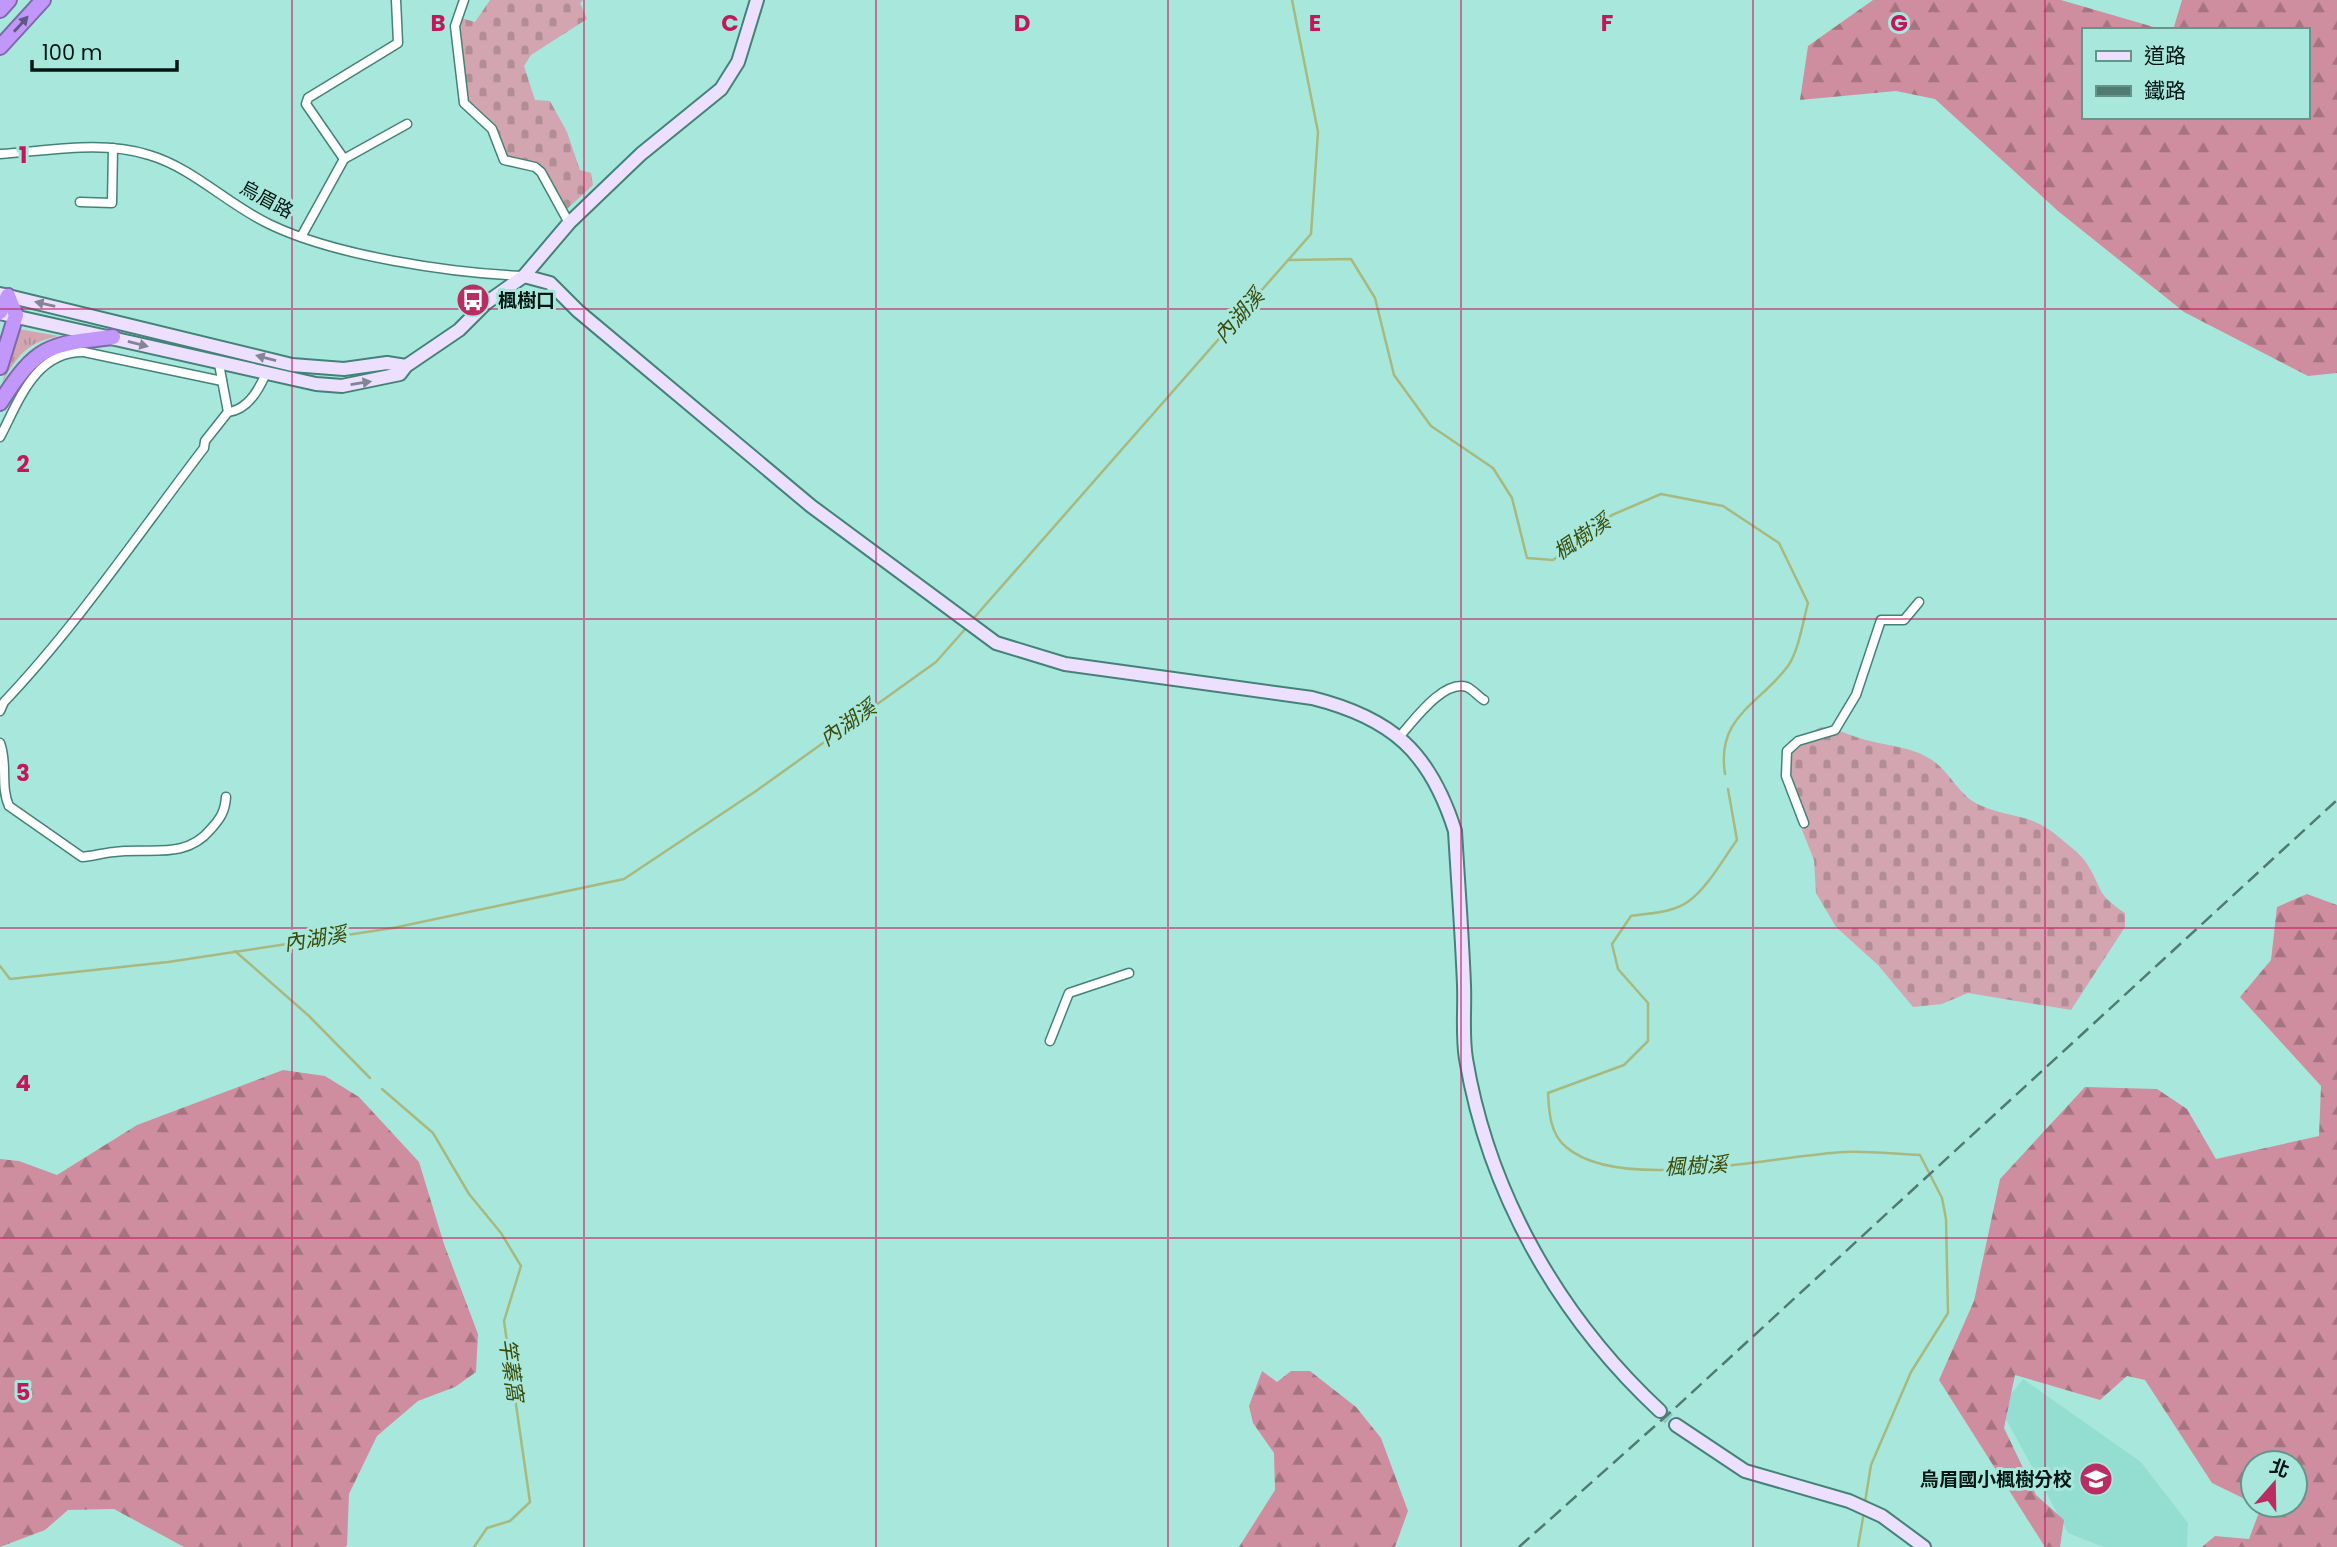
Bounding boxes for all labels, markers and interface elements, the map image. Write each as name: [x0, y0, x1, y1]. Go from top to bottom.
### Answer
text: B: [430, 7, 446, 39]
text: C: [721, 7, 739, 39]
text: D: [1014, 7, 1030, 39]
text: E: [1309, 7, 1321, 39]
text: F: [1601, 7, 1613, 39]
text: G: [1890, 7, 1908, 39]
one-way arrow: [13, 16, 29, 33]
scale bar: [32, 28, 177, 72]
legend: [2082, 28, 2309, 119]
text: 100 m: [42, 38, 102, 67]
text: 道路: [2144, 41, 2186, 70]
text: 鐵路: [2144, 76, 2186, 105]
text: 1: [19, 139, 27, 171]
street label: 烏眉路: [235, 174, 298, 225]
water label: 內湖溪: [1207, 280, 1272, 349]
bus stop icon: 楓樹口: [454, 281, 492, 319]
place label: 楓樹口: [498, 287, 555, 314]
one-way arrow: [34, 299, 56, 310]
one-way arrow: [127, 339, 149, 350]
one-way arrow: [255, 352, 277, 363]
one-way arrow: [350, 378, 372, 389]
text: 2: [16, 448, 30, 480]
water label: 楓樹溪: [1547, 505, 1618, 566]
water label: 內湖溪: [814, 691, 884, 753]
text: 3: [16, 757, 30, 789]
water label: 內湖溪: [282, 919, 351, 958]
text: 4: [15, 1067, 31, 1099]
water label: 楓樹溪: [1664, 1149, 1731, 1182]
water label: 竿蓁窩: [493, 1337, 531, 1406]
text: 5: [16, 1376, 30, 1408]
north arrow: [2239, 1449, 2309, 1519]
text: 北: [2266, 1453, 2293, 1484]
school or university icon: 烏眉國小楓樹分校: [2077, 1460, 2115, 1498]
place label: 烏眉國小楓樹分校: [1920, 1466, 2072, 1493]

